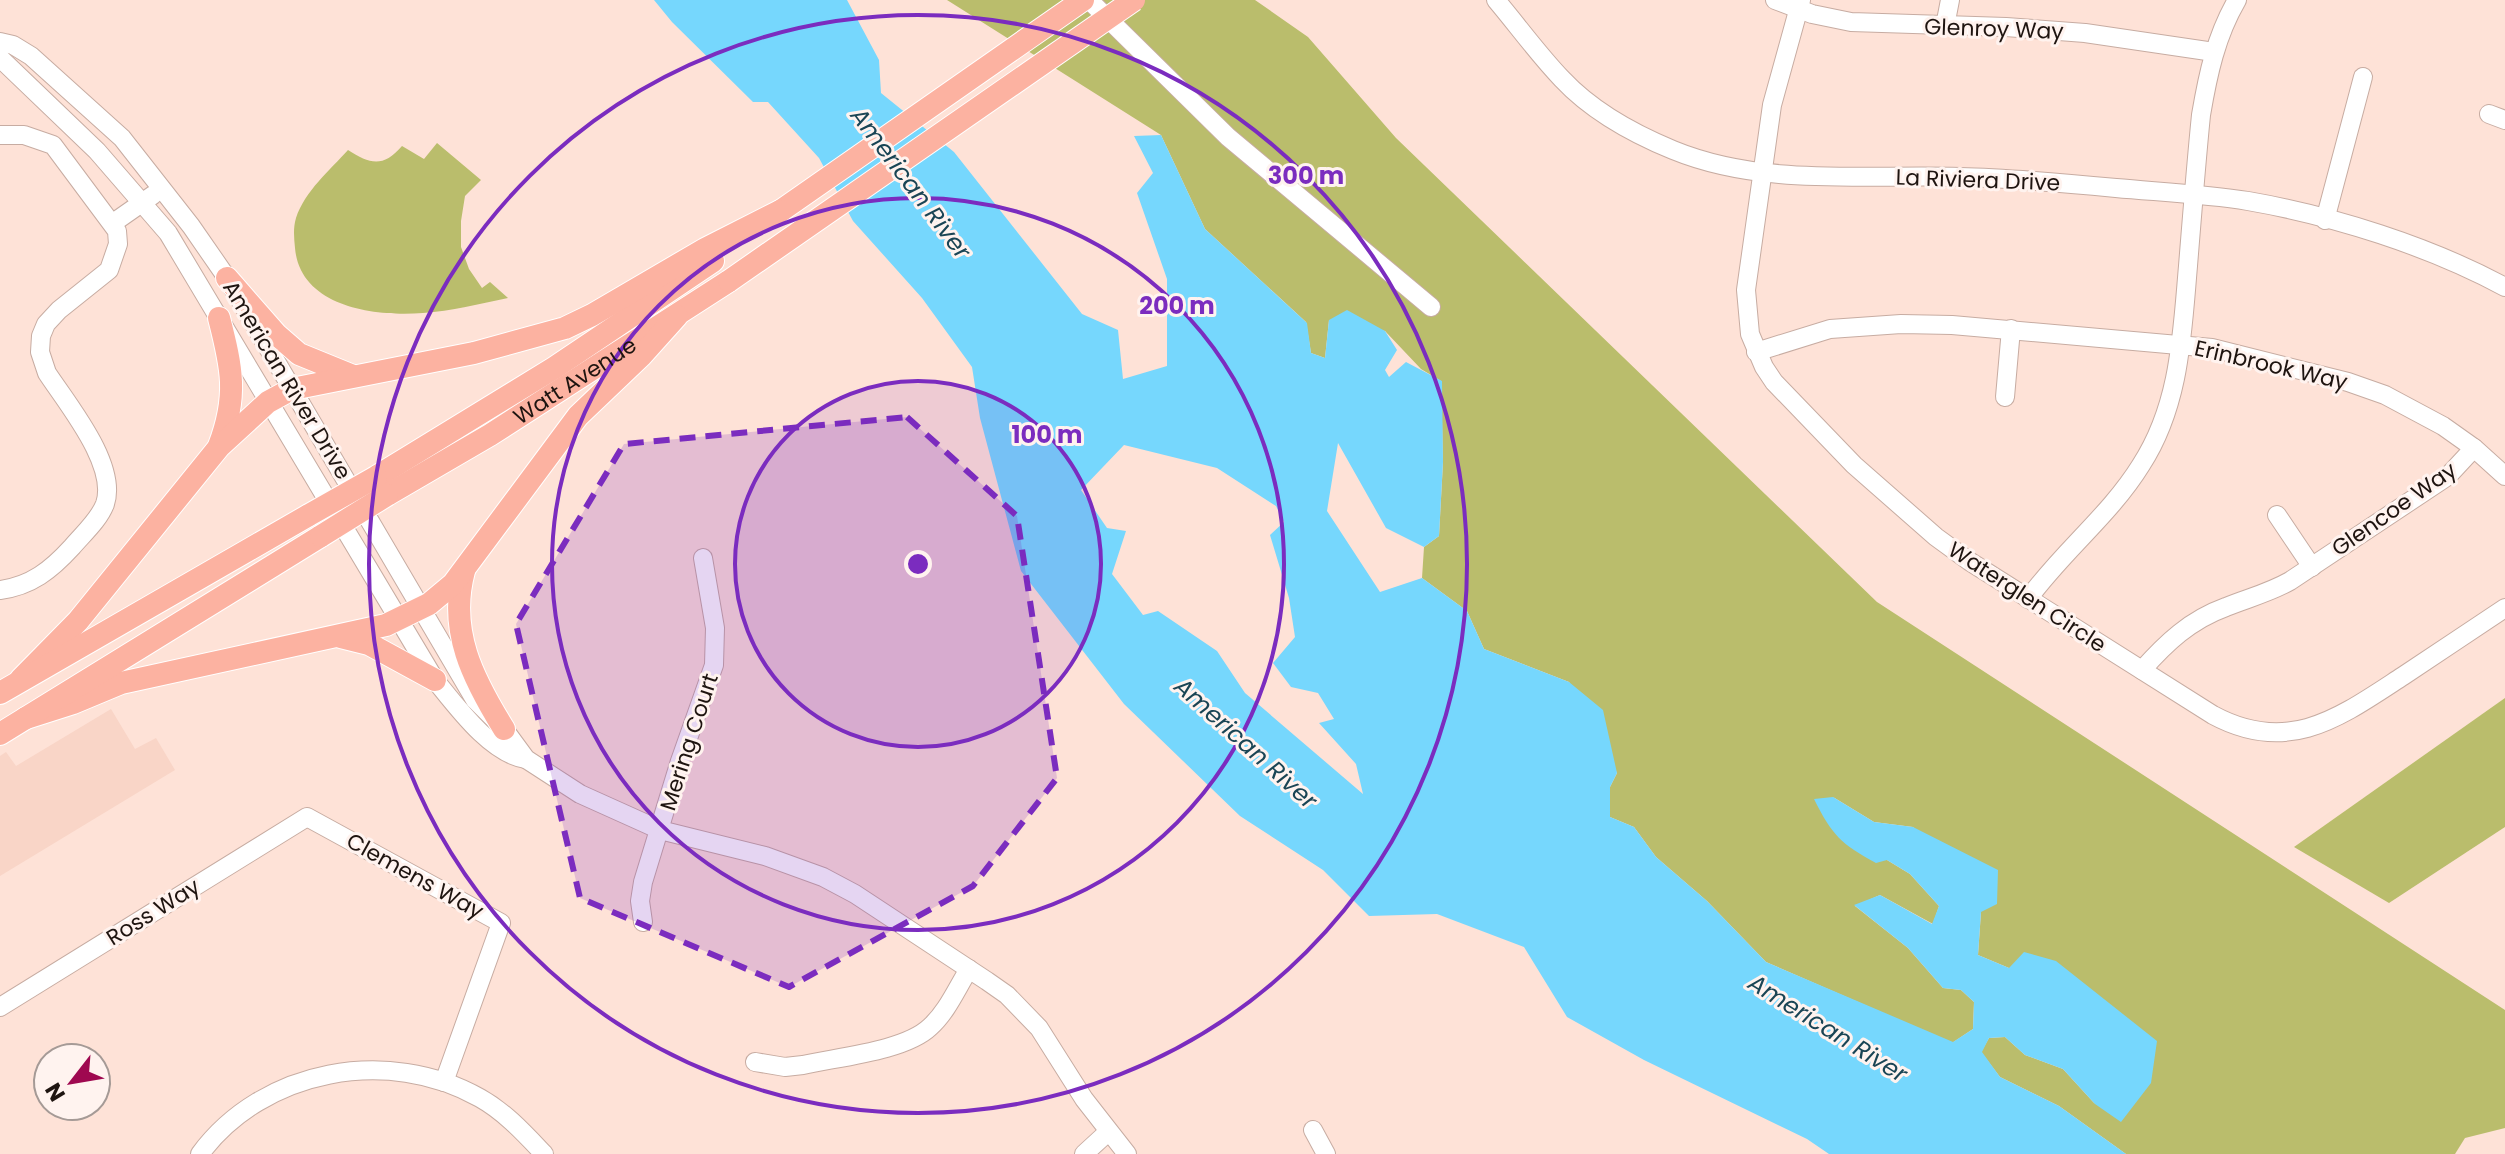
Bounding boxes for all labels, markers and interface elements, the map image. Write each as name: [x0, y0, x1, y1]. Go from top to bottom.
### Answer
street label: Glenroy Way: [1924, 11, 2065, 47]
water label: American River: [843, 100, 979, 266]
text: 300 m: [1268, 159, 1344, 192]
street label: La Riviera Drive: [1895, 162, 2061, 198]
street label: American River Drive: [215, 275, 359, 485]
text: 200 m: [1139, 289, 1215, 322]
street label: Watt Avenue: [507, 329, 642, 432]
street label: Erinbrook Way: [2191, 332, 2351, 398]
text: 100 m: [1012, 418, 1082, 451]
street label: Glencoe Way: [2325, 454, 2463, 564]
street label: Waterglen Circle: [1942, 534, 2112, 660]
centre of rings: [904, 550, 932, 578]
street label: Mering Court: [652, 669, 726, 815]
water label: American River: [1167, 669, 1325, 817]
street label: Clemens Way: [341, 825, 490, 927]
street label: Ross Way: [100, 871, 206, 953]
water label: American River: [1741, 965, 1915, 1091]
north arrow: [32, 1042, 112, 1122]
text: N: [38, 1077, 73, 1107]

